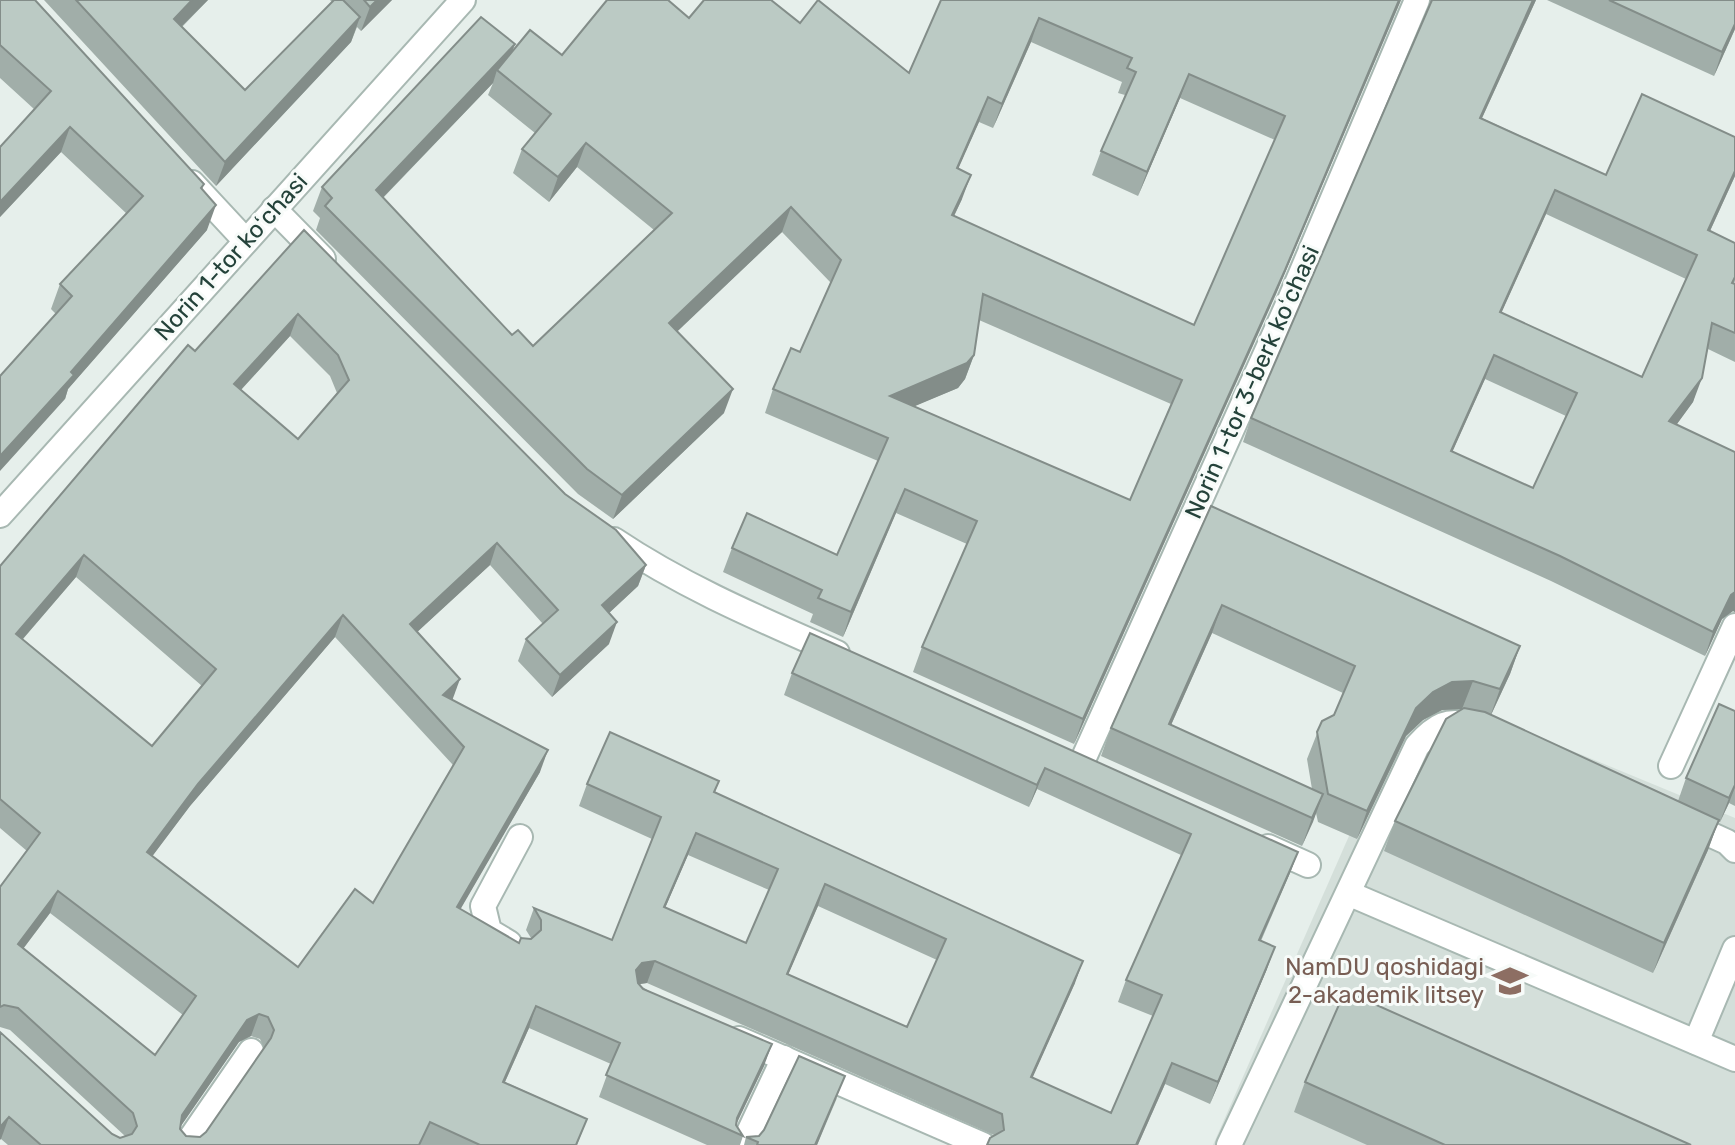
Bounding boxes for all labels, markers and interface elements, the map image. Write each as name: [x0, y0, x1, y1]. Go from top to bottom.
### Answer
street label: Norin 1-tor koʻchasi: [149, 168, 313, 346]
street label: Norin 1-tor 3-berk koʻchasi: [1179, 241, 1325, 523]
place label: NamDU qoshidagi 2-akademik litsey: [1285, 953, 1484, 1009]
school or university icon: NamDU qoshidagi 2-akademik litsey: [1491, 962, 1529, 1000]

